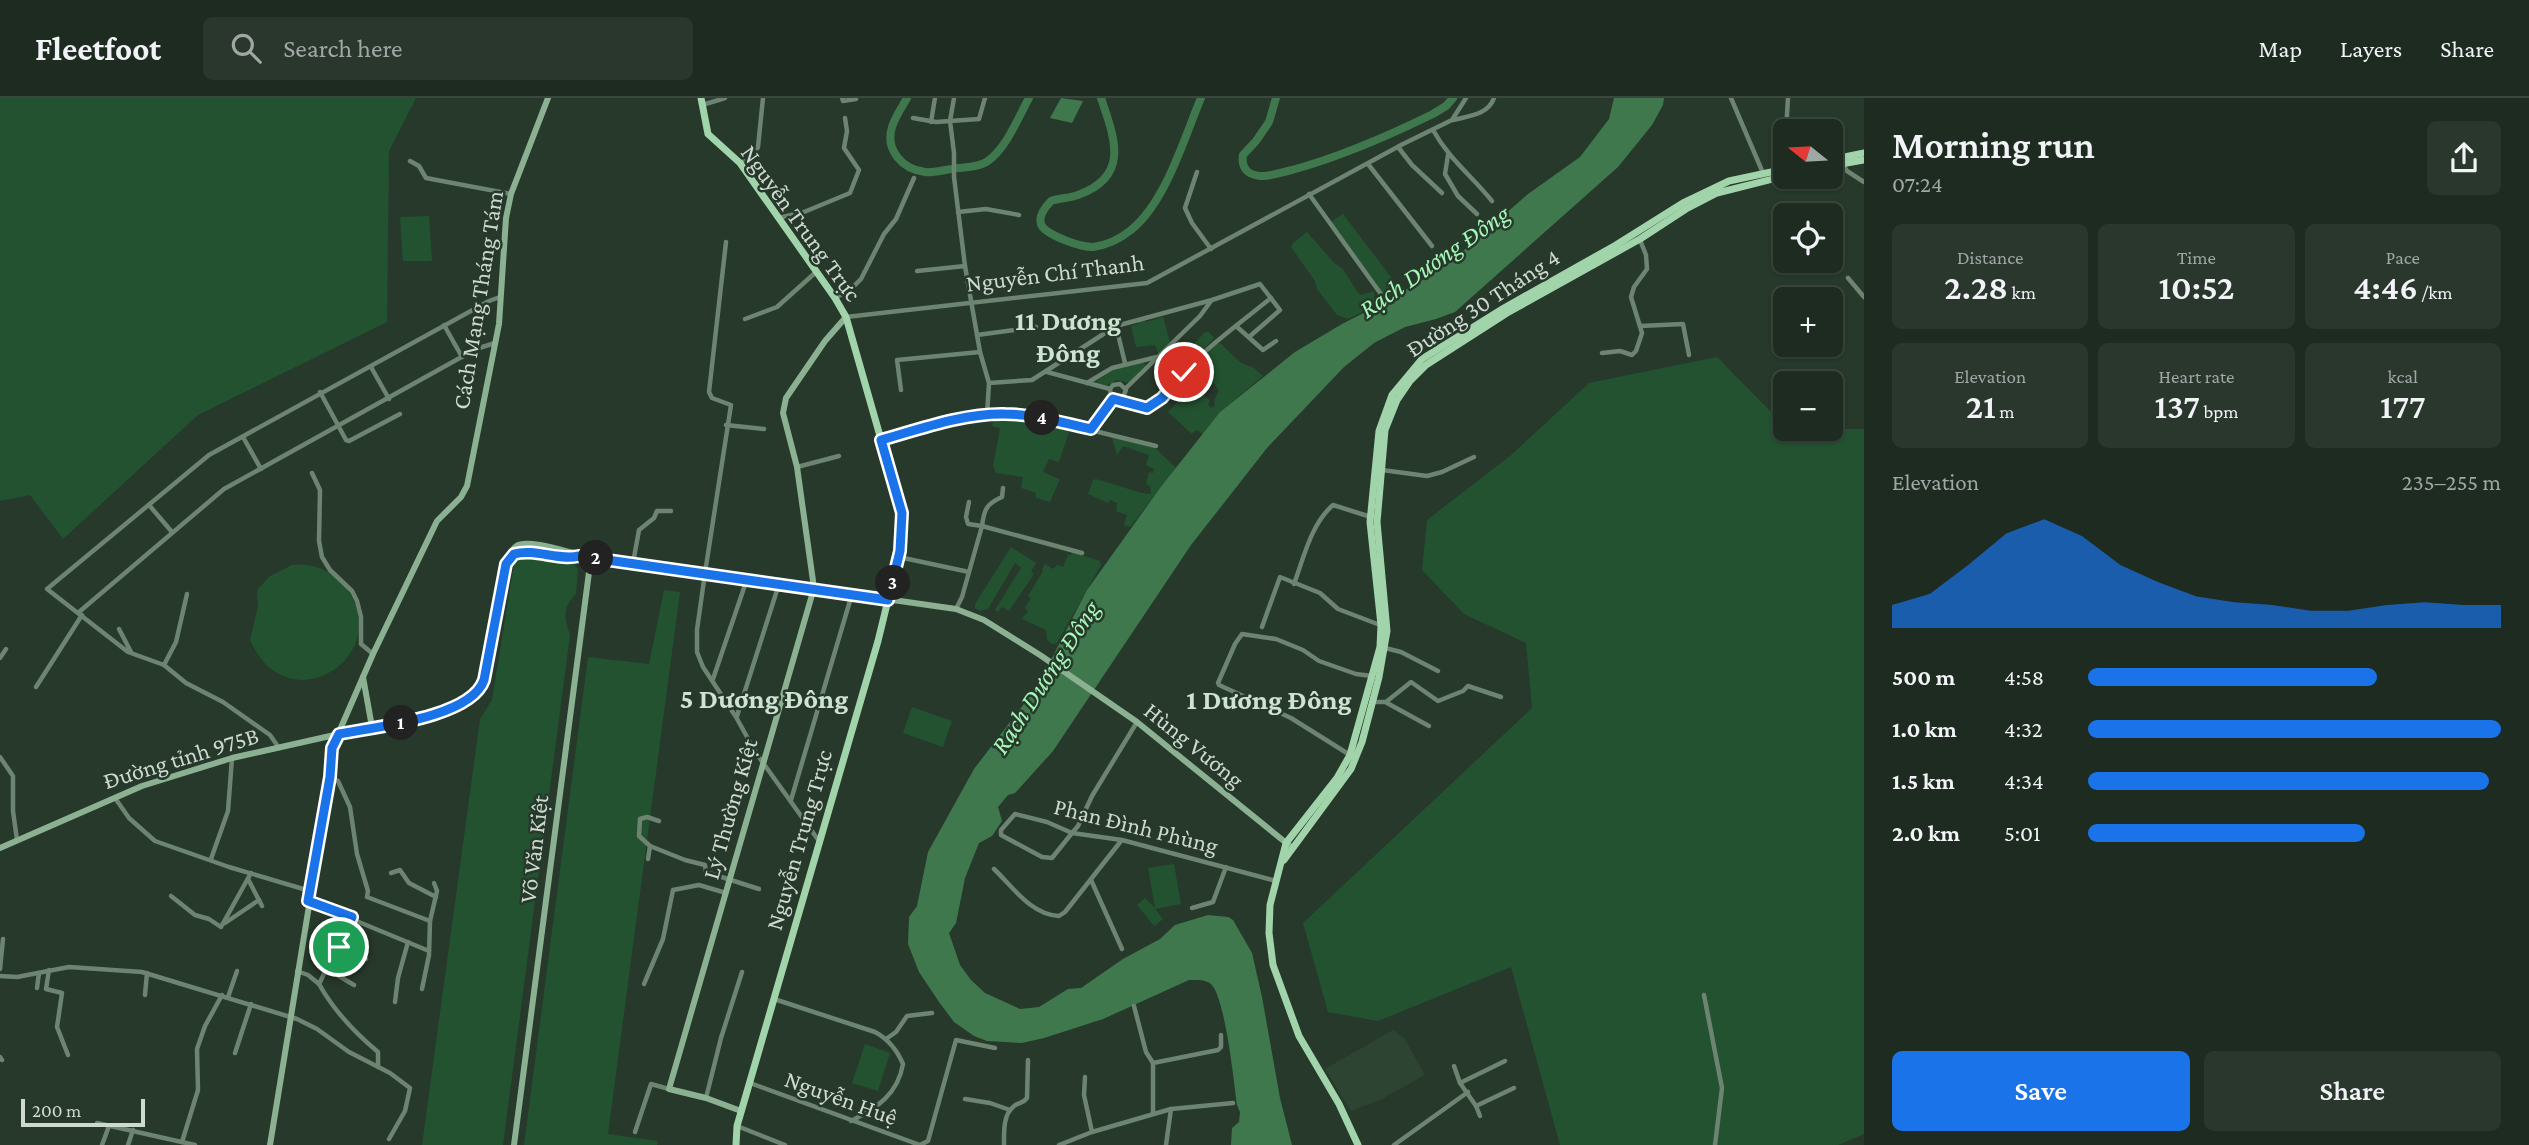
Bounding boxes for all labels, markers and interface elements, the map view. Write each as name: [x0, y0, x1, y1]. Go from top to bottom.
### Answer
search box: [203, 17, 693, 80]
icon: search: [227, 29, 265, 67]
text: Fleetfoot: [35, 30, 161, 67]
text: Search here: [283, 34, 403, 63]
text: Map: [2258, 35, 2302, 62]
text: Layers: [2340, 35, 2402, 62]
text: Share: [2440, 35, 2494, 62]
north arrow: [1773, 119, 1843, 189]
map controls: [1773, 119, 1843, 441]
button: share: [2427, 121, 2501, 195]
text: Morning run: [1892, 124, 2095, 166]
street label: Nguyễn Trung Trực: [736, 139, 867, 306]
text: 07:24: [1892, 171, 1943, 197]
street label: Cách Mạng Tháng Tám: [447, 189, 508, 411]
water label: Rạch Dương Đông: [1354, 198, 1516, 324]
button: locate: [1773, 203, 1843, 273]
street label: Đường 30 Tháng 4: [1401, 243, 1564, 362]
text: Distance: [1957, 247, 2023, 268]
text: Time: [2177, 247, 2216, 268]
text: Pace: [2386, 247, 2420, 268]
street label: Nguyễn Chí Thanh: [964, 248, 1146, 297]
text: 2.28: [1944, 268, 2008, 307]
text: 10:52: [2159, 268, 2234, 307]
text: 4:46: [2353, 268, 2418, 307]
text: km: [2008, 282, 2036, 303]
text: /km: [2418, 282, 2453, 303]
button: +: [1773, 287, 1843, 357]
district label: 11 Dương Đông: [1015, 305, 1121, 368]
pin: [1154, 342, 1214, 402]
icon: check: [1165, 353, 1203, 391]
text: Elevation: [1954, 366, 2026, 387]
text: Heart rate: [2159, 366, 2234, 387]
text: kcal: [2388, 366, 2418, 387]
button: −: [1773, 371, 1843, 441]
text: 21: [1966, 387, 1996, 426]
text: 137: [2154, 387, 2200, 426]
text: 177: [2380, 387, 2426, 426]
pin: 4: [1024, 400, 1060, 436]
text: m: [1996, 401, 2015, 422]
text: bpm: [2200, 401, 2239, 422]
text: 4: [1036, 407, 1047, 428]
text: Elevation: [1892, 469, 1979, 495]
text: 235–255 m: [2402, 469, 2501, 495]
pin: 2: [578, 540, 614, 575]
text: 2: [591, 547, 600, 568]
pin: 3: [876, 566, 910, 601]
text: 3: [888, 572, 897, 593]
water label: Rạch Dương Đông: [985, 594, 1107, 759]
text: 500 m: [1892, 664, 1955, 690]
text: 4:58: [2004, 664, 2044, 690]
district label: 5 Dương Đông: [680, 683, 848, 714]
district label: 1 Dương Đông: [1186, 684, 1352, 715]
street label: Hùng Vương: [1139, 696, 1250, 793]
pin: 1: [384, 706, 418, 740]
text: 1: [397, 712, 404, 733]
text: 1.0 km: [1892, 716, 1957, 742]
text: 4:32: [2004, 716, 2043, 742]
street label: Đường tỉnh 975B: [100, 721, 262, 794]
street label: Lý Thường Kiệt: [697, 734, 763, 882]
street label: Nguyễn Trung Trực: [760, 747, 837, 933]
text: 1.5 km: [1892, 768, 1955, 794]
text: 4:34: [2004, 768, 2044, 794]
street label: Võ Văn Kiệt: [513, 792, 554, 905]
street label: Phan Đình Phùng: [1051, 792, 1221, 859]
text: 2.0 km: [1892, 820, 1960, 846]
text: 5:01: [2004, 820, 2041, 846]
pin: [309, 917, 369, 977]
icon: arrive: [320, 928, 358, 966]
button: Save: [1892, 1051, 2190, 1131]
button: Share: [2204, 1051, 2501, 1131]
street label: Nguyễn Huệ: [781, 1065, 901, 1130]
scale bar: [21, 1096, 145, 1128]
text: 200 m: [32, 1100, 81, 1121]

